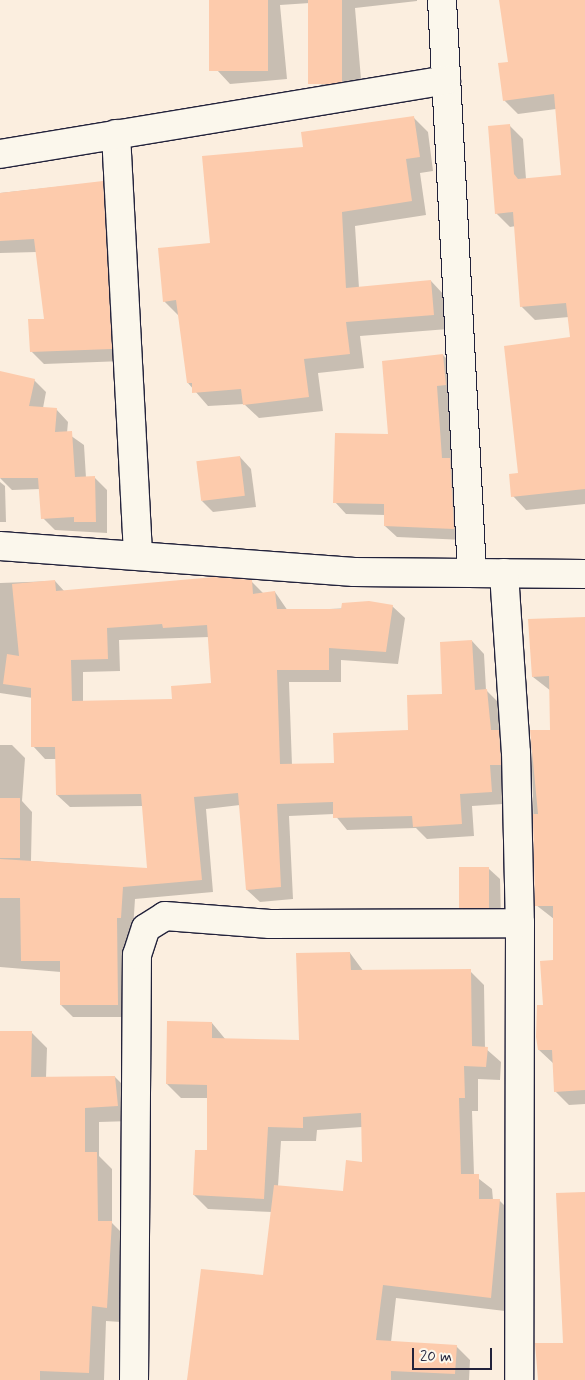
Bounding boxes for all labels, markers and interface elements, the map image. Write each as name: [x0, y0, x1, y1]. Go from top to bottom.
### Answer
scale bar: [415, 1338, 495, 1370]
text: 20 m: [420, 1347, 452, 1367]

